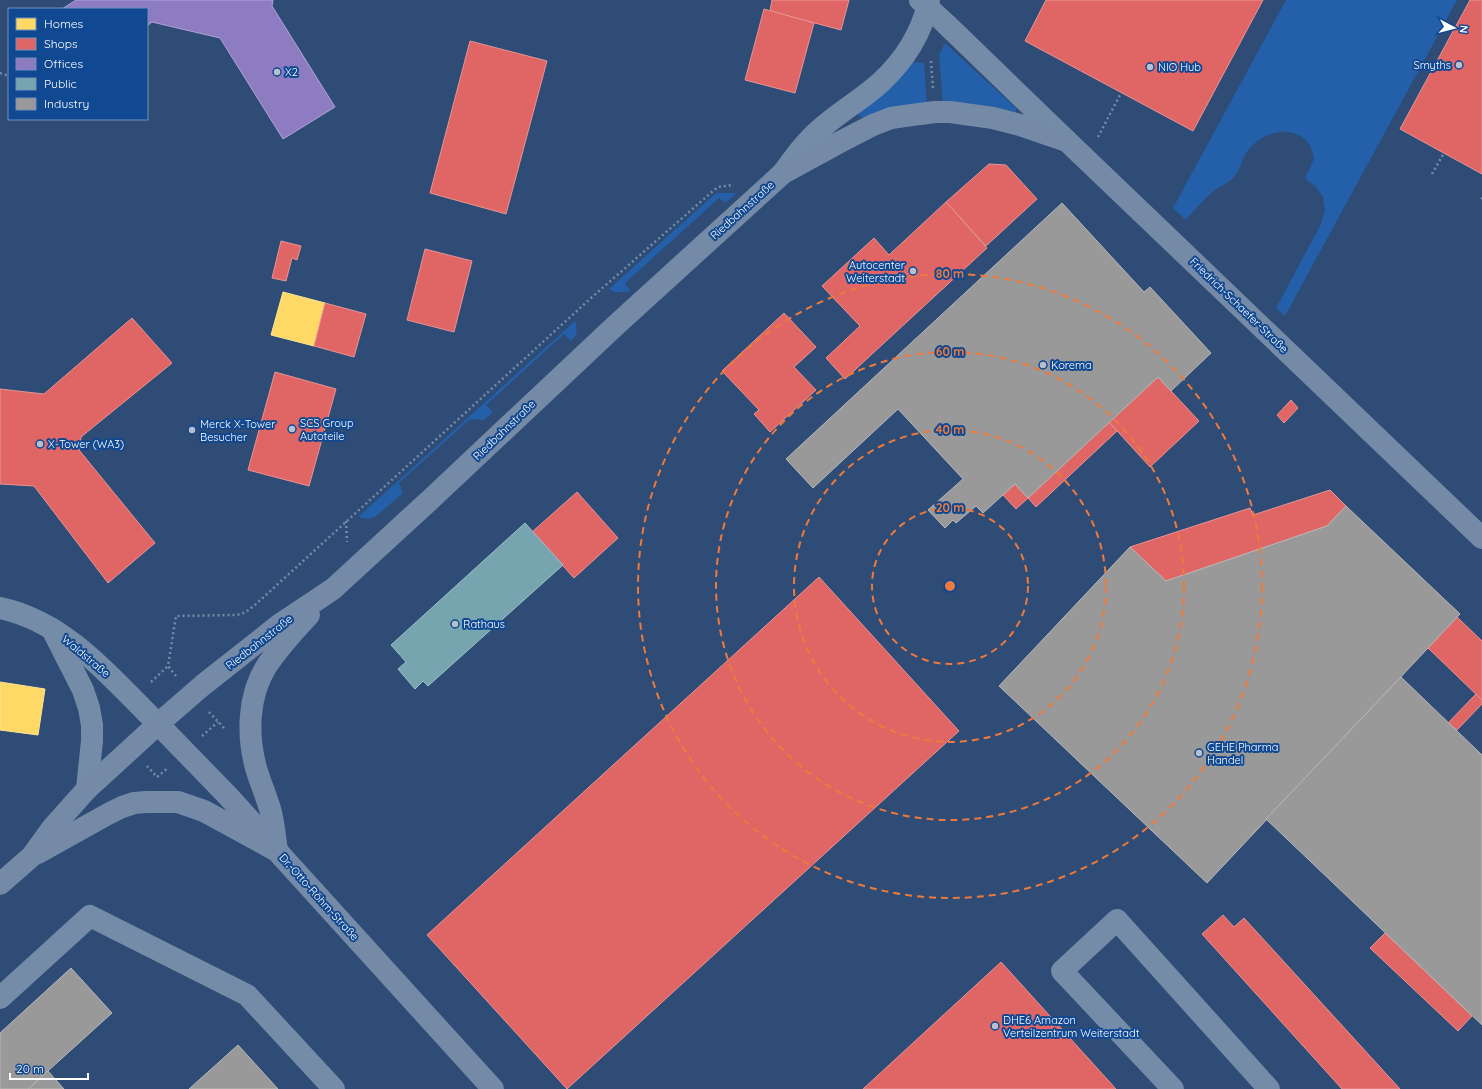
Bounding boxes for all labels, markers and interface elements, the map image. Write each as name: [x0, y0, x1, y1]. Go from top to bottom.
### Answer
legend: [8, 8, 148, 120]
north arrow: [1434, 8, 1474, 48]
text: Homes: [44, 16, 84, 31]
text: N: [1456, 24, 1471, 34]
text: Shops: [44, 36, 78, 51]
text: Offices: [44, 56, 83, 71]
place label: Smyths: [1413, 58, 1451, 72]
place label: NIO Hub: [1158, 60, 1201, 74]
marker: Smyths: [1454, 60, 1464, 70]
marker: NIO Hub: [1145, 62, 1155, 72]
place label: X2: [285, 65, 298, 79]
marker: X2: [272, 67, 282, 77]
text: Public: [44, 76, 77, 91]
text: Industry: [44, 96, 89, 111]
street label: Riedbahnstraße: [707, 178, 777, 242]
street label: Friedrich-Schaefer-Straße: [1187, 254, 1291, 356]
place label: Autocenter Weiterstadt: [846, 258, 906, 285]
marker: Autocenter Weiterstadt: [908, 266, 918, 276]
text: 80 m: [936, 266, 964, 281]
text: 60 m: [936, 344, 964, 359]
place label: Korema: [1051, 358, 1092, 372]
marker: Korema: [1038, 360, 1048, 370]
street label: Riedbahnstraße: [470, 397, 538, 463]
place label: SCS Group Autoteile: [300, 416, 354, 443]
place label: Merck X-Tower Besucher: [200, 417, 276, 444]
text: 40 m: [936, 422, 964, 437]
marker: SCS Group Autoteile: [287, 424, 297, 434]
marker: Merck X-Tower Besucher: [187, 425, 197, 435]
place label: X-Tower (WA3): [48, 437, 124, 451]
marker: X-Tower (WA3): [35, 439, 45, 449]
text: 20 m: [936, 500, 964, 515]
centre of rings: [943, 579, 957, 593]
street label: Riedbahnstraße: [223, 612, 295, 672]
place label: Rathaus: [463, 617, 505, 631]
marker: Rathaus: [450, 619, 460, 629]
street label: Waldstraße: [59, 632, 113, 680]
place label: GEHE Pharma Handel: [1207, 740, 1278, 767]
marker: GEHE Pharma Handel: [1194, 748, 1204, 758]
street label: Dr.-Otto-Röhm-Straße: [276, 851, 362, 943]
place label: DHE6 Amazon Verteilzentrum Weiterstadt: [1003, 1013, 1140, 1040]
marker: DHE6 Amazon Verteilzentrum Weiterstadt: [990, 1021, 1000, 1031]
scale bar: [10, 1055, 88, 1081]
text: 20 m: [16, 1061, 44, 1076]

